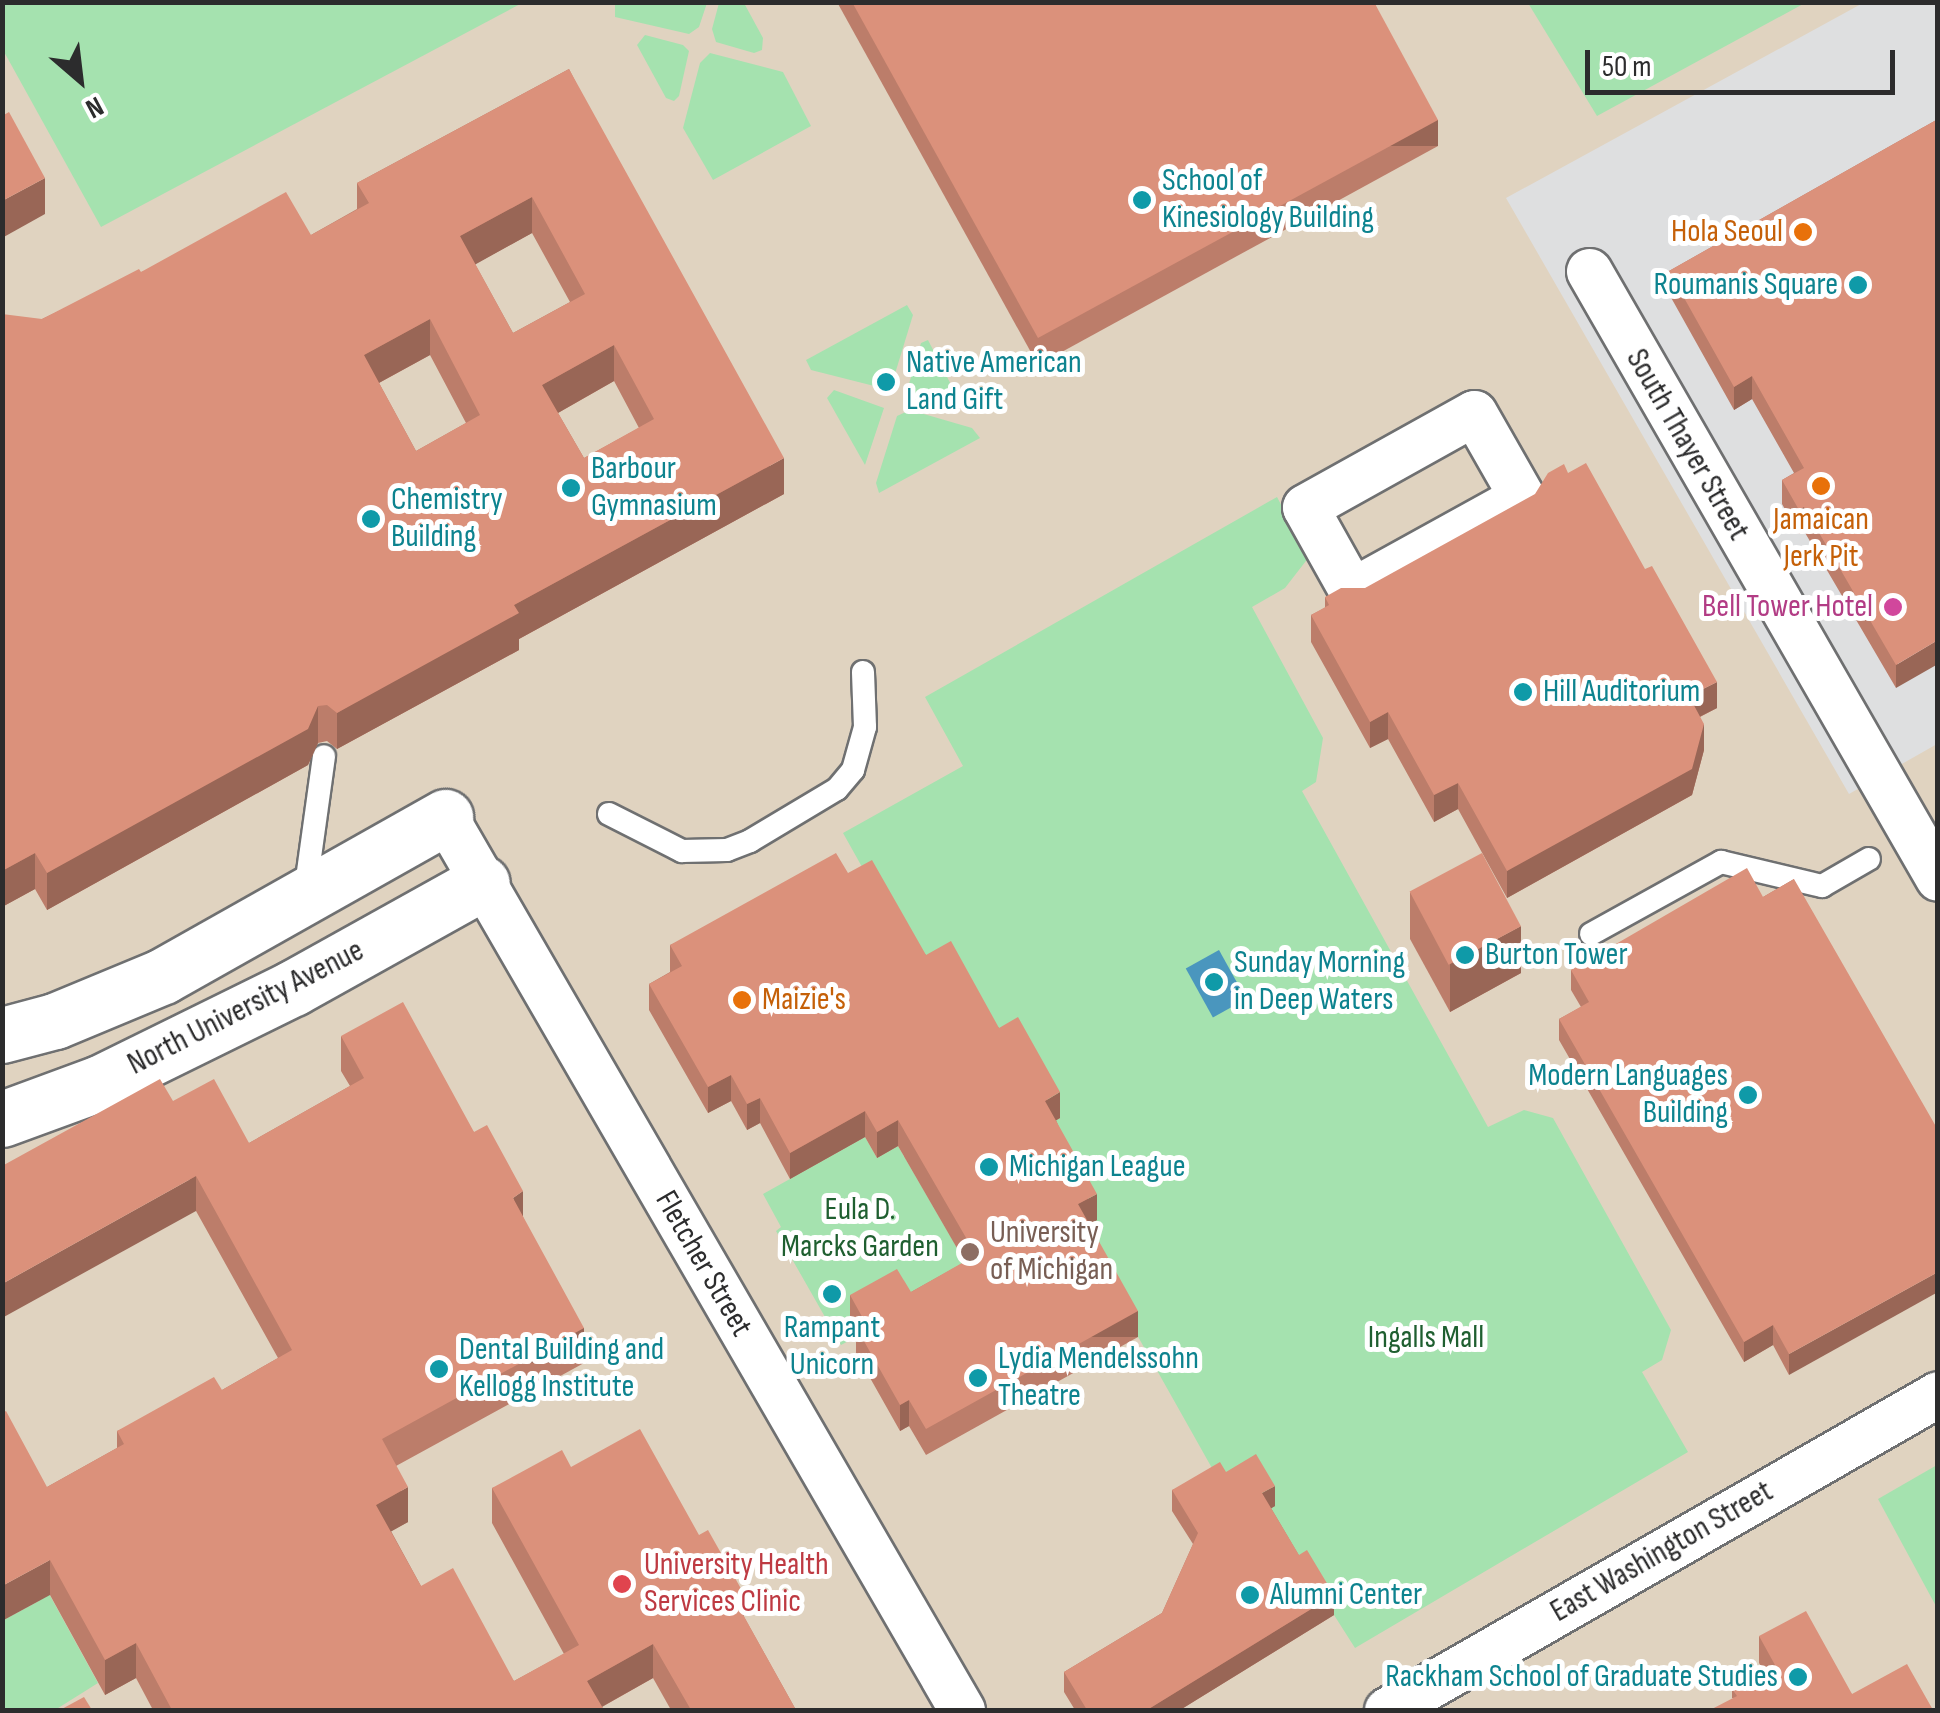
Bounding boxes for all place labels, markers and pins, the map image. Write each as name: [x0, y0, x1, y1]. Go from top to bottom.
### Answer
place label: School of Kinesiology Building: [1162, 163, 1374, 238]
marker: School of Kinesiology Building: [1131, 189, 1153, 211]
place label: Hola Seoul: [1671, 213, 1783, 251]
marker: Hola Seoul: [1792, 221, 1814, 243]
place label: Roumanis Square: [1654, 266, 1838, 304]
marker: Roumanis Square: [1847, 274, 1869, 296]
place label: Native American Land Gift: [906, 345, 1082, 420]
marker: Native American Land Gift: [875, 371, 897, 393]
place label: Barbour Gymnasium: [591, 451, 717, 526]
marker: Jamaican Jerk Pit: [1810, 475, 1832, 497]
marker: Barbour Gymnasium: [560, 477, 582, 499]
place label: Chemistry Building: [391, 482, 503, 557]
place label: Jamaican Jerk Pit: [1773, 502, 1869, 577]
marker: Chemistry Building: [360, 508, 382, 530]
place label: Bell Tower Hotel: [1702, 588, 1873, 626]
marker: Bell Tower Hotel: [1882, 596, 1904, 618]
place label: Hill Auditorium: [1543, 673, 1700, 711]
marker: Hill Auditorium: [1512, 681, 1534, 703]
place label: Burton Tower: [1485, 936, 1628, 974]
marker: Burton Tower: [1454, 944, 1476, 966]
place label: Sunday Morning in Deep Waters: [1234, 945, 1405, 1020]
marker: Sunday Morning in Deep Waters: [1203, 971, 1225, 993]
place label: Maizie's: [762, 981, 846, 1019]
marker: Maizie's: [731, 989, 753, 1011]
place label: Modern Languages Building: [1528, 1058, 1728, 1133]
marker: Modern Languages Building: [1737, 1084, 1759, 1106]
place label: Michigan League: [1009, 1148, 1186, 1186]
marker: Michigan League: [978, 1156, 1000, 1178]
place label: University of Michigan: [990, 1215, 1113, 1290]
marker: University of Michigan: [959, 1241, 981, 1263]
marker: Rampant Unicorn: [821, 1283, 843, 1305]
place label: Rampant Unicorn: [784, 1310, 880, 1385]
place label: Dental Building and Kellogg Institute: [459, 1332, 664, 1407]
place label: Lydia Mendelssohn Theatre: [998, 1341, 1199, 1416]
marker: Dental Building and Kellogg Institute: [428, 1358, 450, 1380]
marker: Lydia Mendelssohn Theatre: [967, 1367, 989, 1389]
place label: University Health Services Clinic: [644, 1547, 829, 1622]
marker: University Health Services Clinic: [609, 1571, 635, 1597]
place label: Alumni Center: [1270, 1576, 1422, 1614]
marker: Alumni Center: [1239, 1584, 1261, 1606]
place label: Rackham School of Graduate Studies: [1385, 1658, 1778, 1696]
marker: Rackham School of Graduate Studies: [1787, 1666, 1809, 1688]

